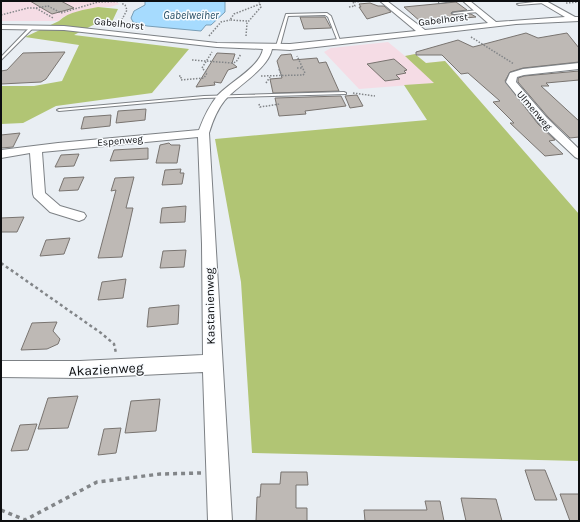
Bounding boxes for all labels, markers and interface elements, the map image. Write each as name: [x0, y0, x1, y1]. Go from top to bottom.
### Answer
water label: Gabelweiher: [163, 9, 220, 22]
street label: Gabelhorst: [418, 11, 469, 29]
street label: Gabelhorst: [93, 15, 145, 33]
street label: Ulmenweg: [514, 89, 555, 133]
street label: Espenweg: [97, 133, 144, 149]
street label: Kastanienweg: [202, 267, 218, 345]
street label: Akazienweg: [68, 359, 144, 380]

